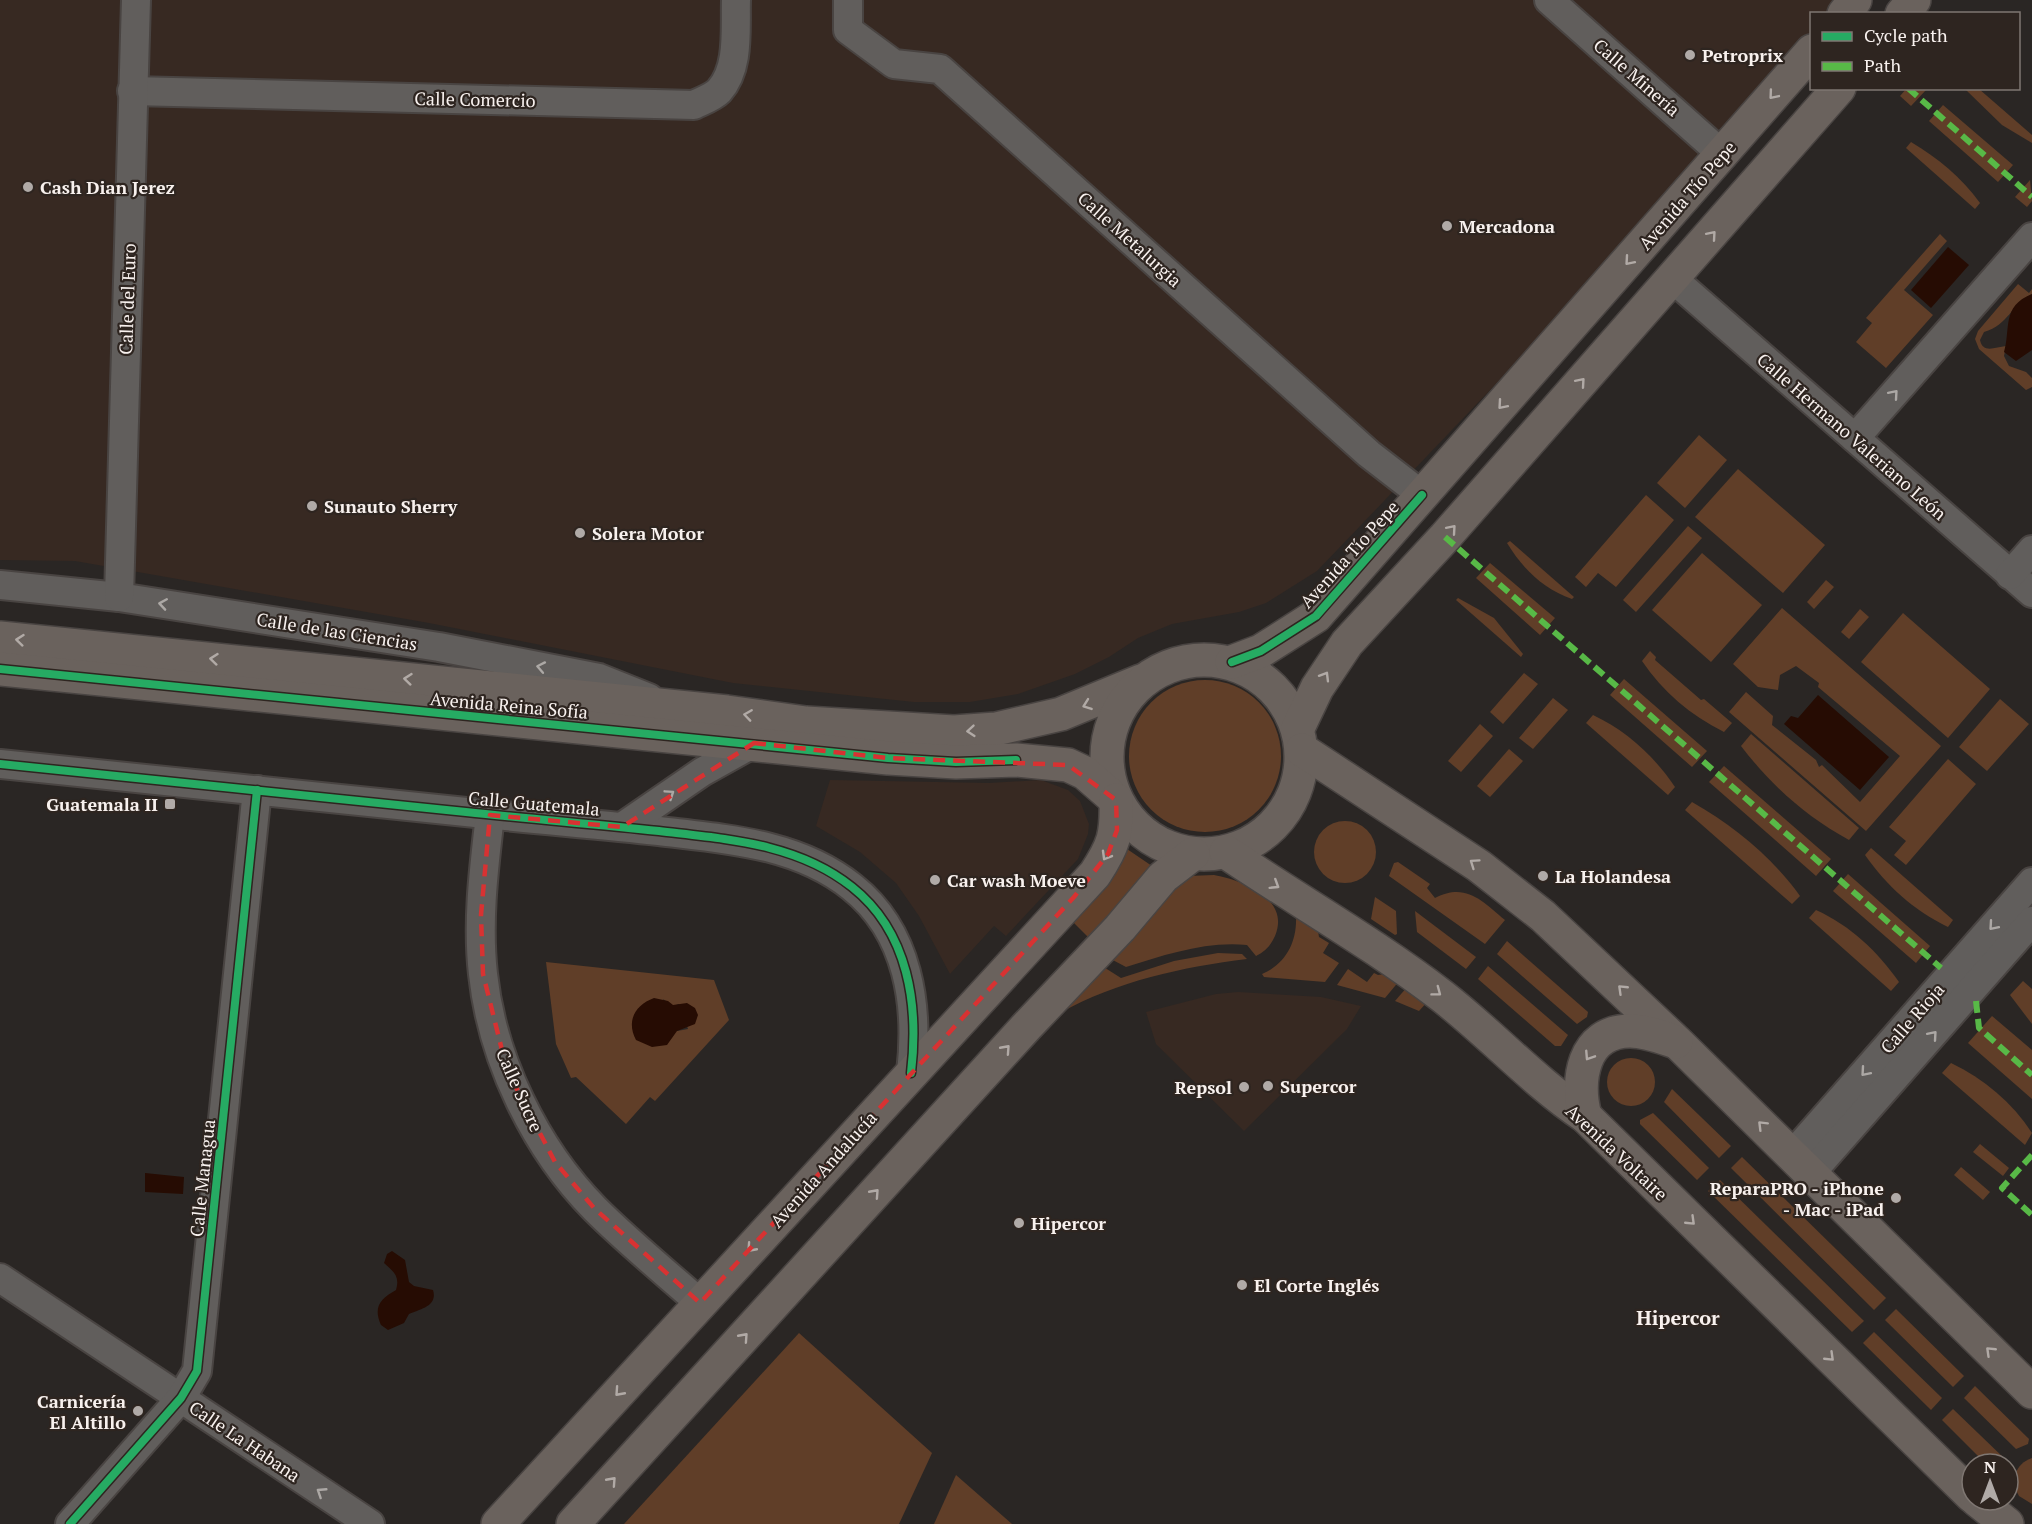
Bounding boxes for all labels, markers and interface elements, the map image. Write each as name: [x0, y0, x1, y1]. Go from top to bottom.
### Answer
legend: [1810, 12, 2020, 90]
text: Cycle path: [1864, 23, 1948, 47]
street label: Calle Minería: [1589, 33, 1685, 121]
place label: Petroprix: [1702, 43, 1783, 67]
marker: Petroprix: [1683, 48, 1697, 62]
text: Path: [1864, 53, 1901, 77]
street label: Calle Comercio: [414, 86, 536, 112]
one-way arrow: [1770, 88, 1781, 99]
street label: Avenida Tío Pepe: [1633, 135, 1741, 255]
place label: Cash Dian Jerez: [40, 175, 175, 199]
marker: Cash Dian Jerez: [21, 180, 35, 194]
street label: Calle Metalurgia: [1073, 186, 1187, 292]
place label: Mercadona: [1459, 214, 1555, 238]
marker: Mercadona: [1440, 219, 1454, 233]
one-way arrow: [1704, 231, 1715, 242]
street label: Calle del Euro: [113, 243, 141, 355]
one-way arrow: [1625, 255, 1636, 265]
street label: Calle Hermano Valeriano León: [1752, 347, 1952, 525]
one-way arrow: [1574, 379, 1585, 389]
one-way arrow: [1887, 391, 1898, 401]
one-way arrow: [1498, 398, 1509, 409]
place label: Sunauto Sherry: [324, 494, 458, 518]
street label: Avenida Tío Pepe: [1294, 495, 1404, 613]
marker: Sunauto Sherry: [305, 499, 319, 513]
place label: Solera Motor: [592, 521, 704, 545]
one-way arrow: [1445, 525, 1456, 536]
marker: Solera Motor: [573, 526, 587, 540]
one-way arrow: [158, 598, 167, 610]
street label: Calle de las Ciencias: [255, 606, 419, 656]
one-way arrow: [15, 634, 24, 647]
one-way arrow: [209, 654, 218, 666]
one-way arrow: [537, 661, 547, 674]
one-way arrow: [1317, 672, 1329, 682]
one-way arrow: [403, 673, 412, 686]
street label: Avenida Reina Sofía: [429, 686, 589, 724]
one-way arrow: [1082, 698, 1093, 710]
one-way arrow: [743, 709, 753, 722]
one-way arrow: [967, 724, 976, 737]
street label: Calle Guatemala: [467, 785, 601, 821]
one-way arrow: [664, 790, 675, 801]
place label: Guatemala II: [46, 792, 158, 816]
marker: Guatemala II: [163, 797, 177, 811]
one-way arrow: [1101, 850, 1113, 860]
one-way arrow: [1470, 859, 1481, 870]
place label: La Holandesa: [1555, 864, 1671, 888]
place label: Car wash Moeve: [947, 868, 1086, 892]
marker: La Holandesa: [1536, 869, 1550, 883]
marker: Car wash Moeve: [928, 873, 942, 887]
one-way arrow: [1268, 877, 1279, 888]
one-way arrow: [1990, 919, 2001, 930]
street label: Calle Rioja: [1875, 978, 1949, 1058]
one-way arrow: [1430, 985, 1441, 996]
one-way arrow: [1619, 985, 1629, 996]
one-way arrow: [1926, 1031, 1937, 1042]
street label: Calle Sucre: [491, 1044, 549, 1136]
one-way arrow: [999, 1045, 1010, 1055]
one-way arrow: [1585, 1050, 1596, 1061]
one-way arrow: [1861, 1065, 1872, 1076]
place label: Supercor: [1280, 1074, 1357, 1098]
place label: Repsol: [1174, 1075, 1232, 1099]
marker: Supercor: [1261, 1079, 1275, 1093]
marker: Repsol: [1237, 1080, 1251, 1094]
street label: Avenida Voltaire: [1561, 1099, 1673, 1205]
street label: Avenida Andalucía: [764, 1106, 882, 1232]
street label: Calle Managua: [184, 1118, 220, 1238]
one-way arrow: [1758, 1122, 1769, 1133]
place label: ReparaPRO - iPhone - Mac - iPad: [1710, 1176, 1884, 1221]
one-way arrow: [868, 1189, 879, 1199]
marker: ReparaPRO - iPhone - Mac - iPad: [1889, 1191, 1903, 1205]
place label: Hipercor: [1031, 1211, 1106, 1235]
one-way arrow: [1683, 1213, 1694, 1224]
marker: Hipercor: [1012, 1216, 1026, 1230]
one-way arrow: [747, 1241, 758, 1252]
place label: El Corte Inglés: [1254, 1273, 1379, 1297]
marker: El Corte Inglés: [1235, 1278, 1249, 1292]
district label: Hipercor: [1636, 1304, 1720, 1331]
one-way arrow: [737, 1333, 748, 1344]
one-way arrow: [1987, 1347, 1998, 1358]
one-way arrow: [1824, 1350, 1834, 1361]
one-way arrow: [615, 1385, 626, 1396]
place label: Carnicería El Altillo: [37, 1389, 126, 1434]
street label: Calle La Habana: [185, 1395, 305, 1487]
marker: Carnicería El Altillo: [131, 1404, 145, 1418]
north arrow: [1960, 1452, 2020, 1512]
text: N: [1984, 1456, 1996, 1478]
one-way arrow: [605, 1477, 616, 1488]
one-way arrow: [317, 1488, 328, 1499]

